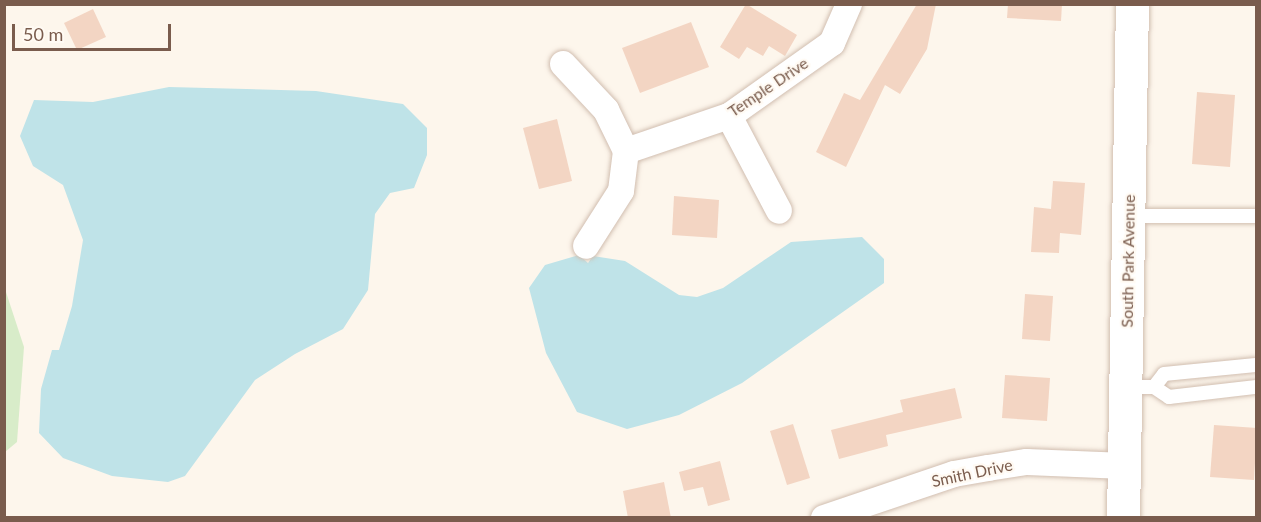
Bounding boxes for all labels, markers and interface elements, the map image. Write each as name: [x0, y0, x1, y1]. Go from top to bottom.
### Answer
scale bar: [15, 12, 174, 50]
text: 50 m: [23, 23, 63, 45]
street label: Temple Drive: [724, 53, 812, 121]
street label: South Park Avenue: [1117, 194, 1139, 328]
street label: Smith Drive: [930, 455, 1014, 491]

